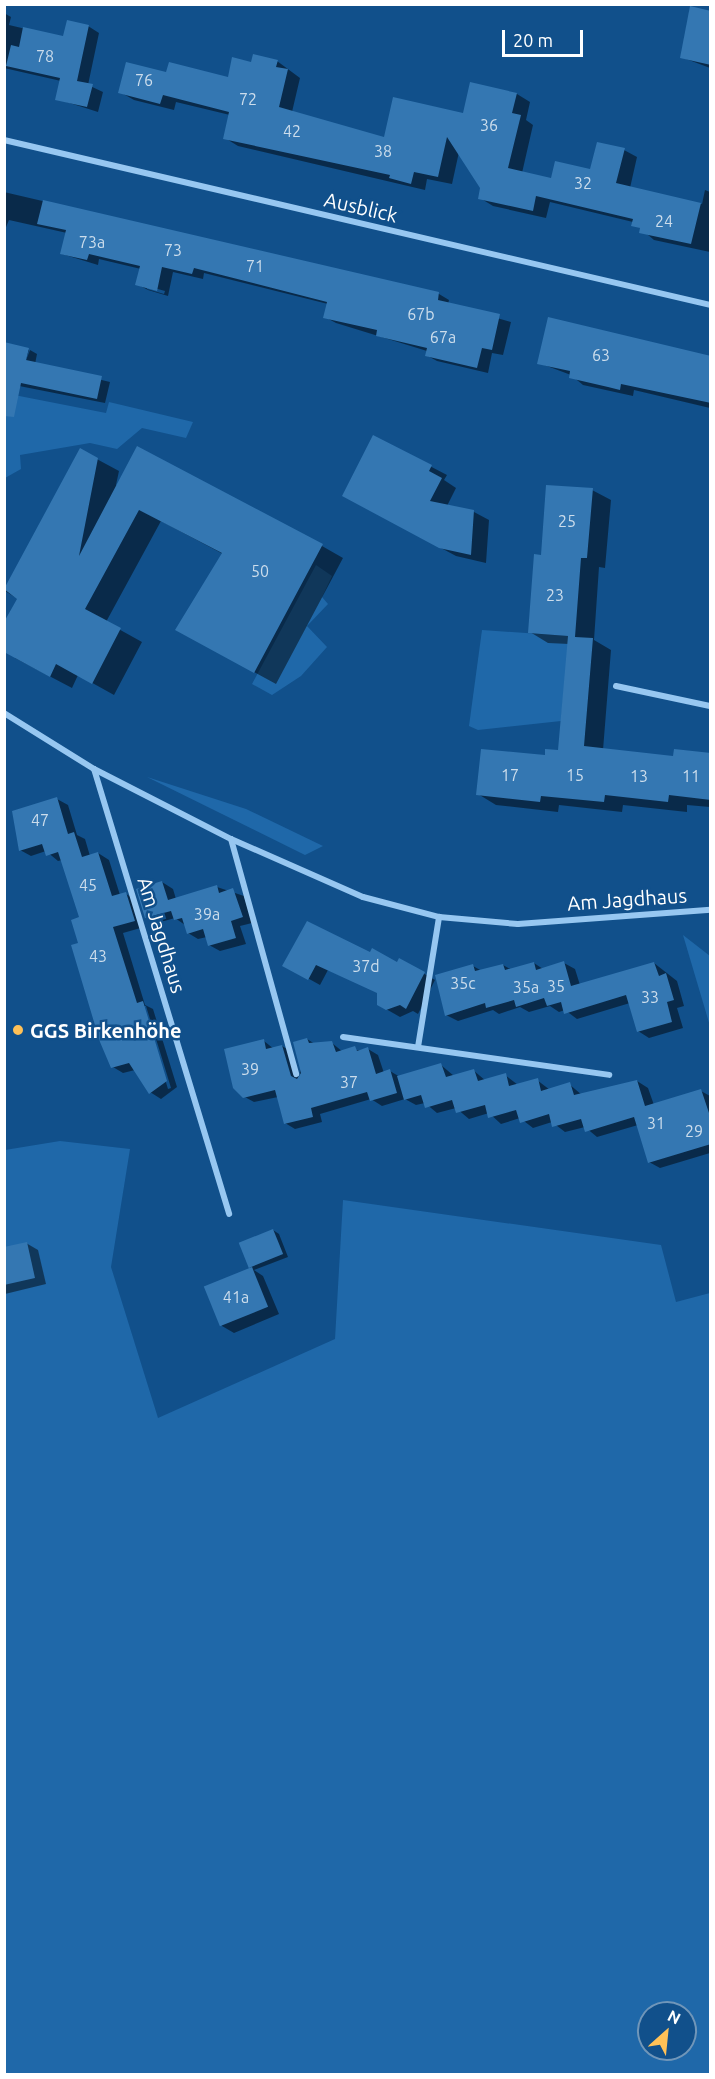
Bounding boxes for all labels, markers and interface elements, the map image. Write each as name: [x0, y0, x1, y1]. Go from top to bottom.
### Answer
scale bar: [505, 18, 586, 56]
text: 20 m: [513, 30, 553, 50]
house number: 78: [36, 46, 54, 66]
house number: 76: [135, 70, 153, 90]
house number: 72: [239, 89, 257, 109]
house number: 36: [480, 115, 498, 135]
house number: 42: [283, 121, 301, 141]
house number: 38: [374, 141, 392, 161]
house number: 32: [574, 173, 592, 193]
street label: Ausblick: [322, 187, 400, 227]
house number: 24: [655, 211, 673, 231]
house number: 73a: [79, 232, 105, 252]
house number: 73: [164, 240, 182, 260]
house number: 71: [246, 256, 264, 276]
house number: 67b: [407, 304, 435, 324]
house number: 67a: [430, 327, 456, 347]
house number: 63: [592, 345, 610, 365]
house number: 25: [558, 511, 576, 531]
house number: 50: [251, 561, 269, 581]
house number: 23: [546, 585, 564, 605]
house number: 17: [501, 765, 519, 785]
house number: 15: [566, 765, 584, 785]
house number: 13: [630, 766, 648, 786]
house number: 11: [682, 766, 700, 786]
house number: 47: [31, 810, 49, 830]
street label: Am Jagdhaus: [133, 874, 191, 996]
house number: 45: [79, 875, 97, 895]
street label: Am Jagdhaus: [566, 883, 688, 915]
house number: 39a: [194, 904, 220, 924]
house number: 43: [89, 946, 107, 966]
house number: 37d: [352, 956, 380, 976]
house number: 35c: [450, 973, 476, 993]
house number: 35: [547, 976, 565, 996]
house number: 35a: [513, 977, 539, 997]
house number: 33: [641, 987, 659, 1007]
place label: GGS Birkenhöhe: [30, 1018, 182, 1042]
marker: GGS Birkenhöhe: [11, 1023, 25, 1037]
house number: 39: [241, 1059, 259, 1079]
house number: 37: [340, 1072, 358, 1092]
house number: 31: [647, 1113, 665, 1133]
house number: 29: [685, 1121, 703, 1141]
house number: 41a: [223, 1287, 249, 1307]
north arrow: [637, 2001, 697, 2061]
text: N: [665, 2006, 684, 2027]

